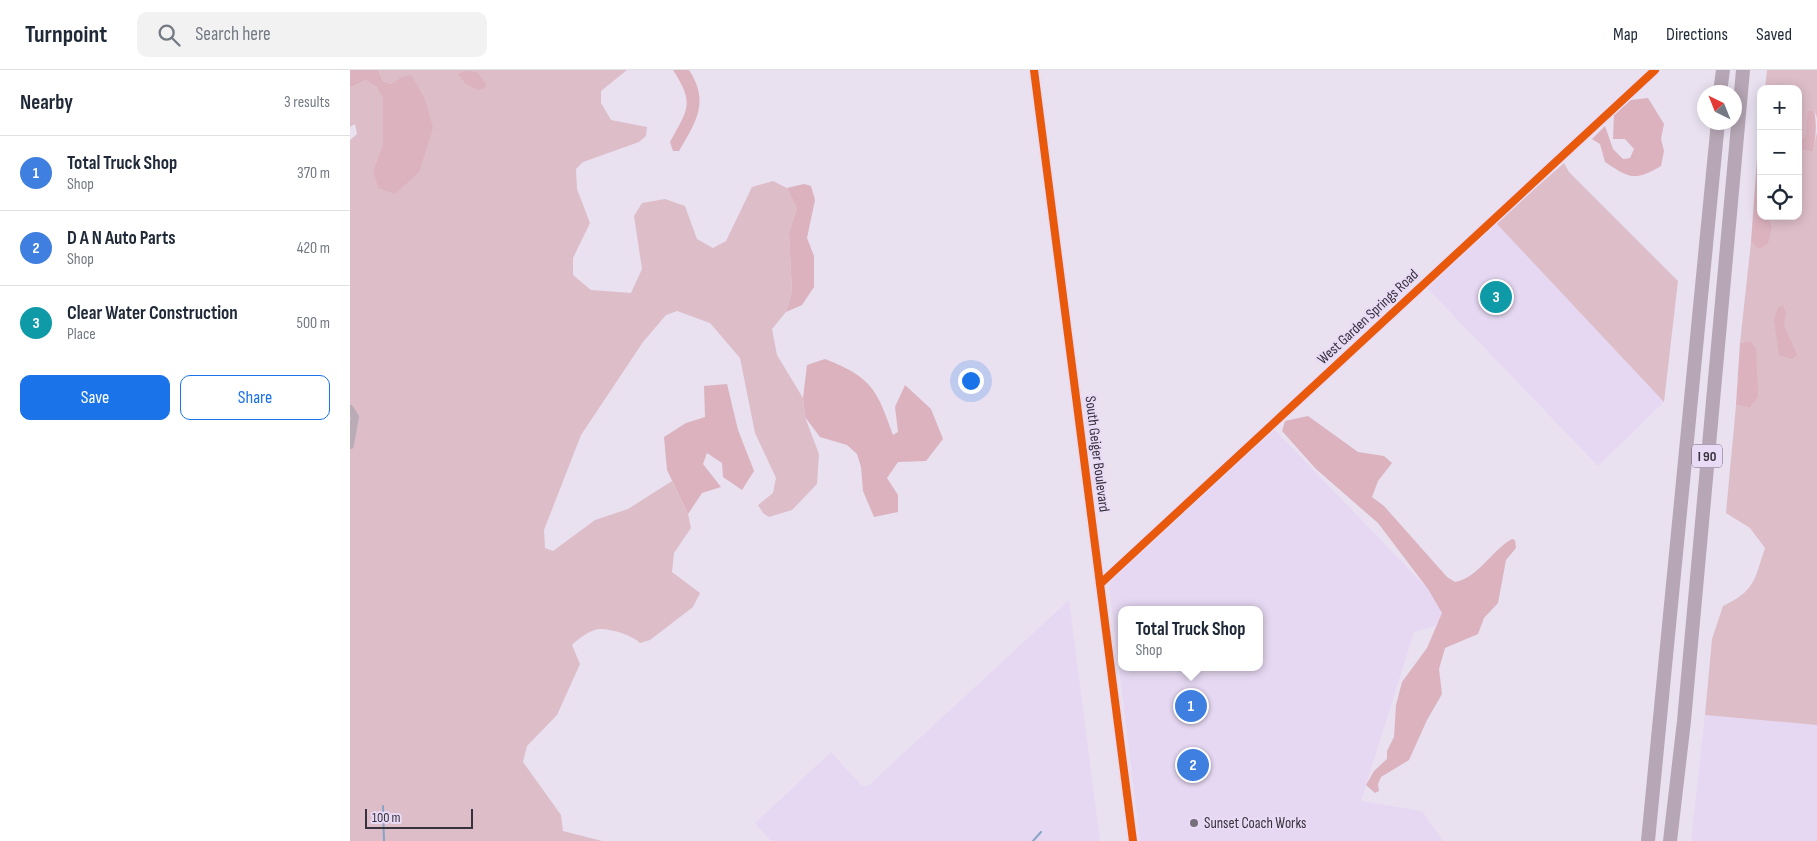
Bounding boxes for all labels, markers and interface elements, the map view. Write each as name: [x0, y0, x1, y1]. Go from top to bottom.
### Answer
search box: [137, 12, 487, 57]
text: Turnpoint: [25, 20, 107, 49]
icon: search: [155, 21, 183, 49]
text: Search here: [195, 23, 271, 46]
text: Map: [1613, 24, 1638, 45]
text: Directions: [1666, 24, 1728, 45]
text: Saved: [1756, 24, 1792, 45]
north arrow: [1697, 85, 1742, 130]
map controls: [1757, 85, 1802, 220]
button: +: [1757, 85, 1802, 130]
text: Nearby: [20, 90, 73, 115]
text: 3 results: [284, 93, 330, 112]
button: −: [1757, 130, 1802, 175]
text: Total Truck Shop: [67, 152, 177, 175]
text: 1: [33, 164, 39, 183]
text: 370 m: [297, 164, 330, 183]
text: Shop: [67, 175, 94, 194]
button: locate: [1757, 175, 1802, 220]
text: D A N Auto Parts: [67, 227, 176, 250]
text: 2: [32, 239, 40, 258]
text: 420 m: [297, 239, 330, 258]
text: Shop: [67, 250, 94, 269]
street label: West Garden Springs Road: [1314, 265, 1422, 369]
pin: 3: [1480, 278, 1512, 316]
text: Clear Water Construction: [67, 302, 238, 325]
text: 3: [32, 314, 40, 333]
text: 500 m: [296, 314, 330, 333]
text: Place: [67, 325, 96, 344]
your location: [958, 368, 984, 394]
button: Save: [20, 375, 170, 420]
button: Share: [180, 375, 330, 420]
street label: South Geiger Boulevard: [1080, 395, 1114, 513]
road number: I 90: [1692, 444, 1722, 468]
popup: [1118, 606, 1263, 671]
text: Total Truck Shop: [1135, 618, 1246, 641]
text: Shop: [1135, 641, 1162, 660]
pin: 1: [1175, 687, 1207, 725]
pin: 2: [1177, 746, 1209, 784]
scale bar: [365, 806, 472, 829]
text: 100 m: [372, 809, 401, 826]
place label: Sunset Coach Works: [1204, 814, 1306, 833]
marker: Sunset Coach Works: [1188, 817, 1200, 829]

